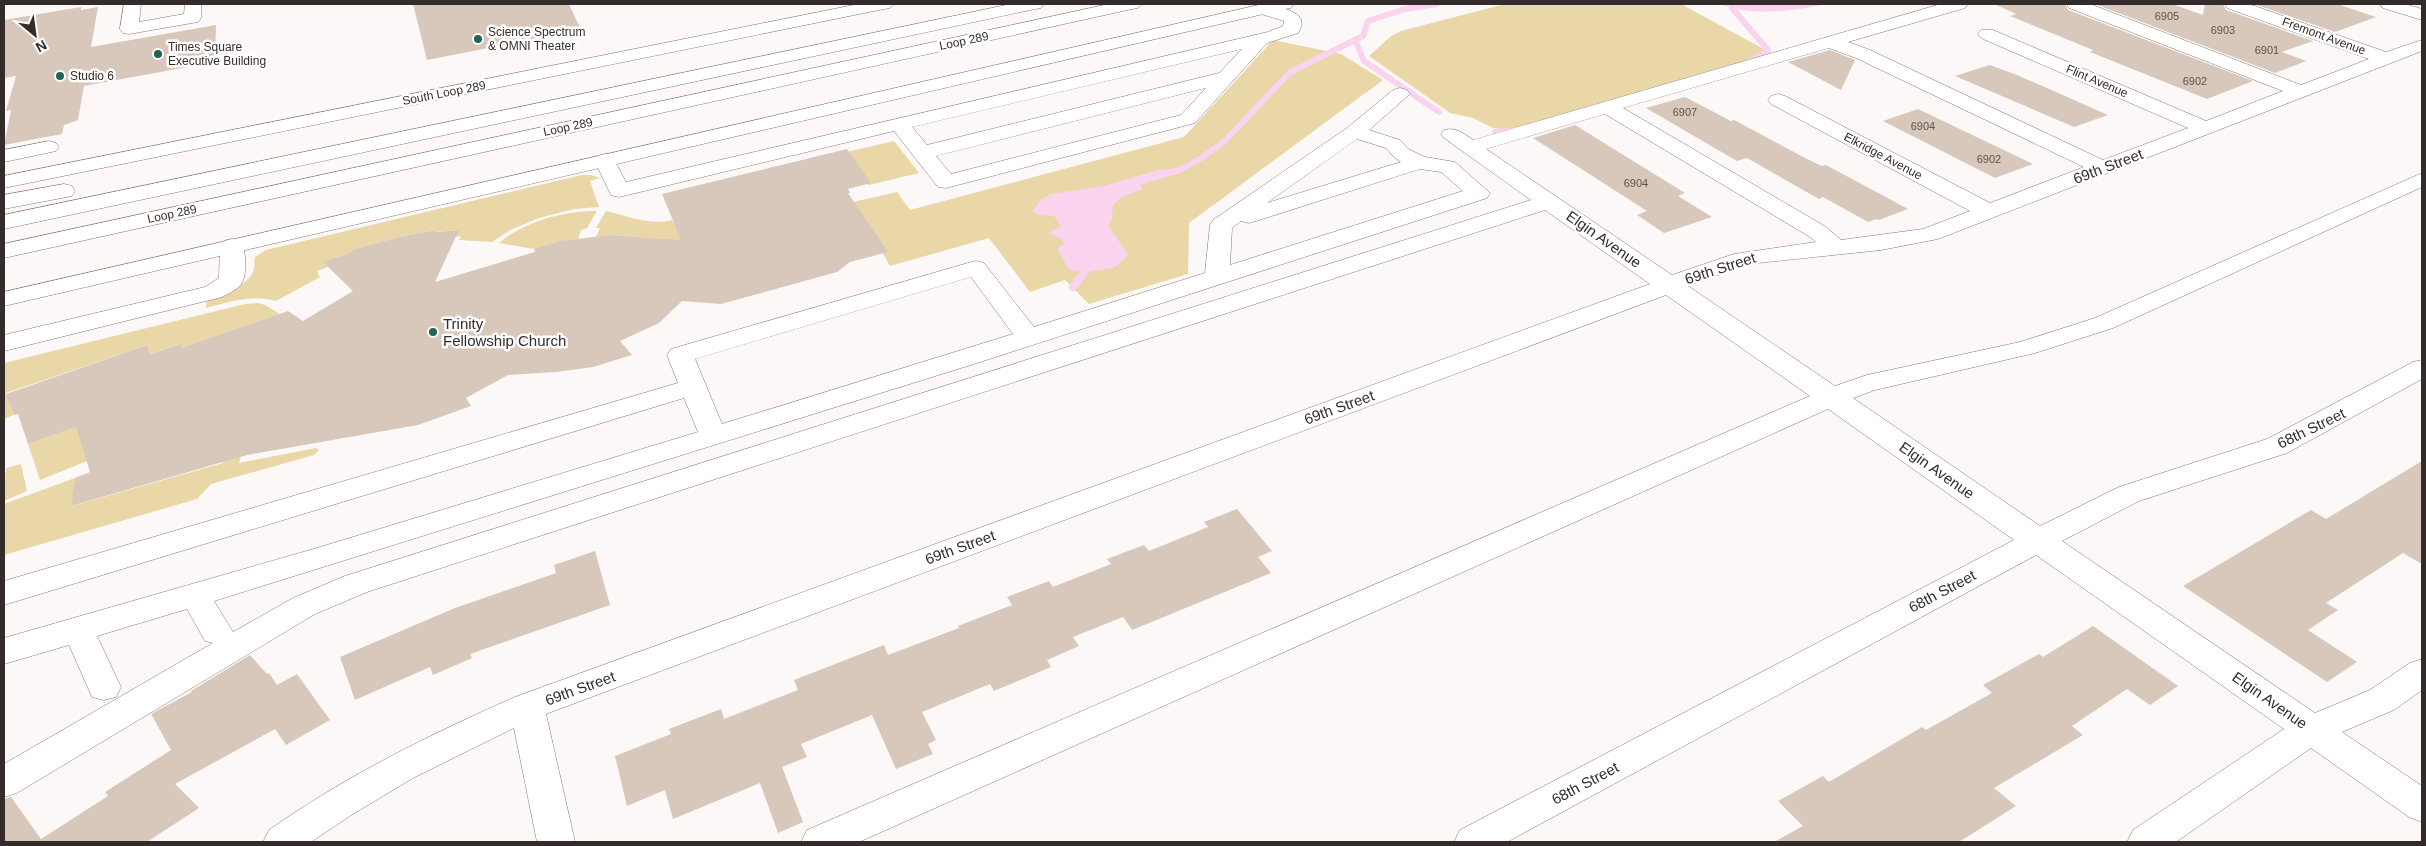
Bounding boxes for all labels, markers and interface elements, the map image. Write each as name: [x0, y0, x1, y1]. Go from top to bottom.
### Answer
north arrow: [10, 10, 60, 60]
house number: 6905: [2155, 10, 2179, 22]
street label: Fremont Avenue: [2280, 14, 2368, 58]
house number: 6903: [2211, 24, 2235, 36]
place label: Science Spectrum & OMNI Theater: [488, 25, 585, 53]
street label: Loop 289: [938, 29, 990, 53]
marker: Science Spectrum & OMNI Theater: [472, 33, 484, 45]
text: N: [33, 37, 50, 56]
place label: Times Square Executive Building: [168, 40, 266, 68]
house number: 6901: [2255, 44, 2279, 56]
marker: Times Square Executive Building: [152, 48, 164, 60]
street label: Flint Avenue: [2064, 62, 2130, 100]
place label: Studio 6: [70, 69, 114, 83]
marker: Studio 6: [54, 70, 66, 82]
house number: 6902: [2183, 75, 2207, 87]
street label: South Loop 289: [401, 78, 487, 108]
house number: 6907: [1673, 106, 1697, 118]
street label: Loop 289: [542, 115, 594, 139]
house number: 6904: [1911, 120, 1935, 132]
street label: Elkridge Avenue: [1842, 130, 1925, 183]
street label: 69th Street: [2071, 145, 2146, 187]
house number: 6902: [1977, 153, 2001, 165]
house number: 6904: [1624, 177, 1648, 189]
street label: Loop 289: [146, 202, 198, 226]
street label: Elgin Avenue: [1563, 207, 1645, 271]
street label: 69th Street: [1682, 248, 1758, 287]
place label: Trinity Fellowship Church: [443, 315, 566, 349]
marker: Trinity Fellowship Church: [427, 326, 439, 338]
street label: 69th Street: [1302, 386, 1377, 428]
street label: 68th Street: [2274, 404, 2348, 452]
street label: Elgin Avenue: [1896, 438, 1978, 502]
street label: 69th Street: [923, 526, 998, 568]
street label: 68th Street: [1906, 566, 1979, 616]
street label: 69th Street: [543, 667, 618, 709]
street label: Elgin Avenue: [2229, 668, 2311, 732]
street label: 68th Street: [1549, 758, 1622, 808]

